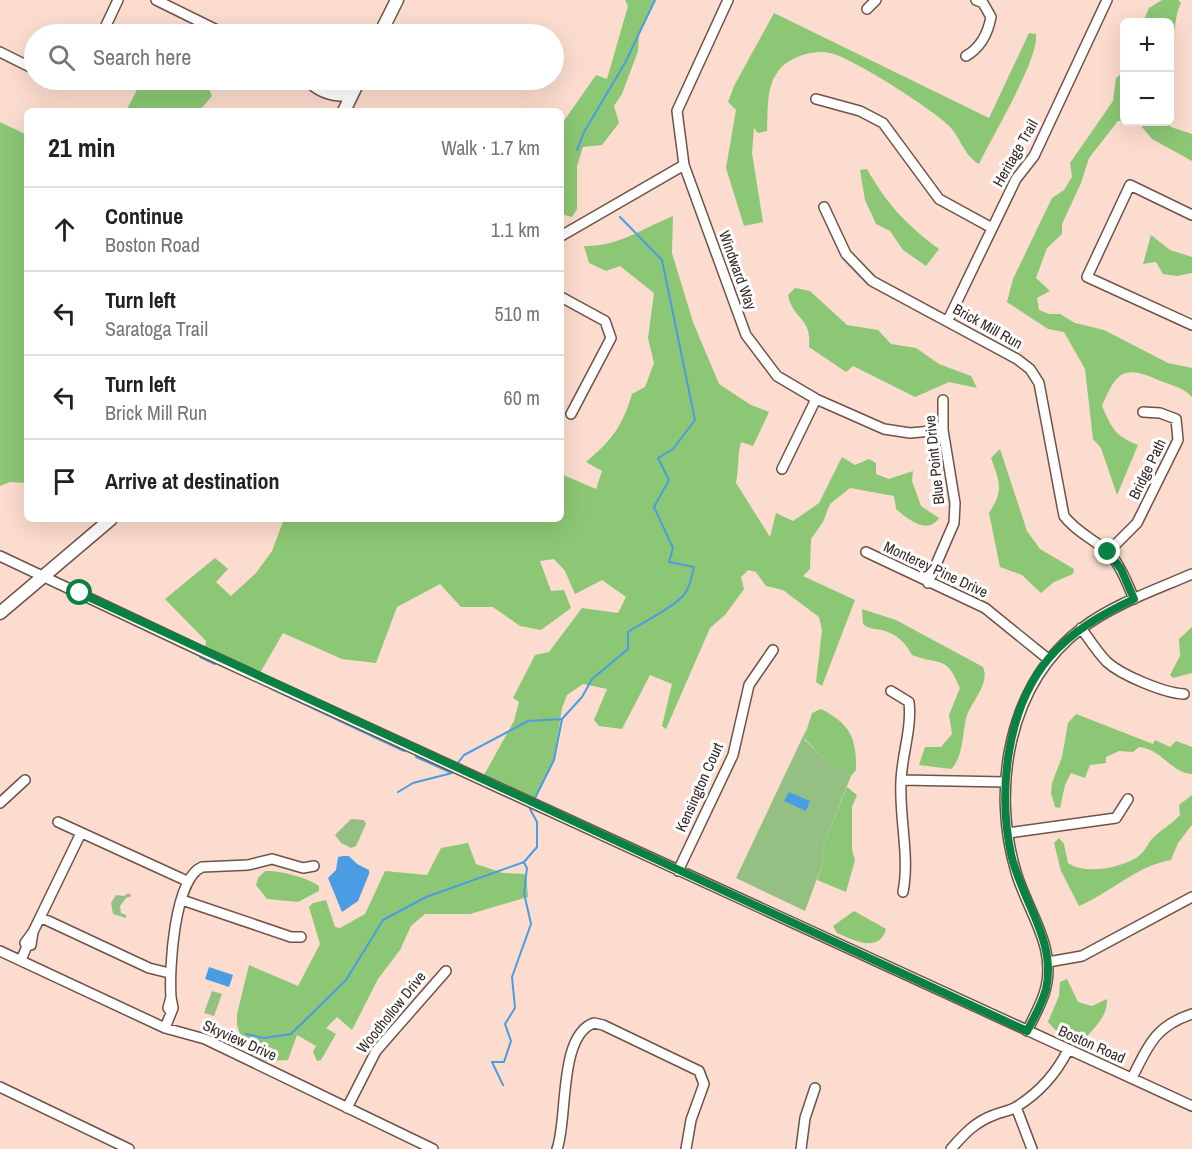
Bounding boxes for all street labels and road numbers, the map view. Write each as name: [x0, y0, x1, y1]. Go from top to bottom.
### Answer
street label: Heritage Trail: [987, 115, 1043, 191]
street label: Windward Way: [714, 227, 762, 313]
street label: Brick Mill Run: [949, 298, 1027, 354]
street label: Blue Point Drive: [919, 414, 949, 506]
street label: Bridge Path: [1123, 435, 1171, 503]
street label: Monterey Pine Drive: [880, 536, 992, 602]
street label: Kensington Court: [670, 738, 728, 835]
street label: Woodhollow Drive: [352, 967, 431, 1057]
street label: Skyview Drive: [200, 1014, 280, 1066]
street label: Boston Road: [1055, 1020, 1129, 1068]

